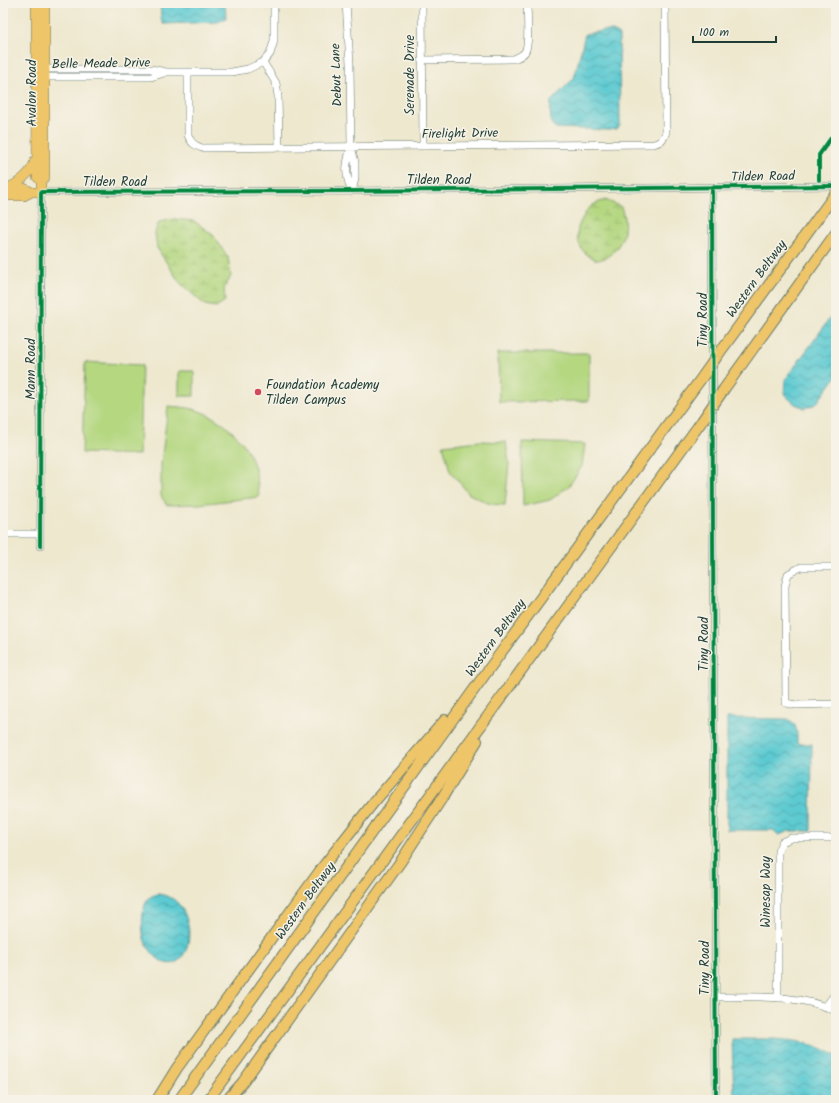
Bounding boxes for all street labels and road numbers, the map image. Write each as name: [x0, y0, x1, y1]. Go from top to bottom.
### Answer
street label: Serenade Drive: [400, 35, 421, 115]
street label: Debut Lane: [325, 43, 349, 107]
street label: Belle Meade Drive: [52, 53, 151, 75]
street label: Avalon Road: [22, 59, 43, 126]
street label: Firelight Drive: [421, 123, 499, 145]
street label: Tilden Road: [731, 166, 796, 188]
street label: Tilden Road: [407, 170, 471, 191]
street label: Tilden Road: [83, 172, 147, 193]
street label: Western Beltway: [721, 235, 793, 322]
street label: Tiny Road: [693, 292, 714, 347]
street label: Mann Road: [21, 338, 42, 400]
street label: Western Beltway: [460, 594, 532, 681]
street label: Tiny Road: [694, 616, 715, 671]
street label: Winesap Way: [756, 855, 777, 928]
street label: Western Beltway: [270, 857, 342, 944]
street label: Tiny Road: [695, 940, 716, 995]

